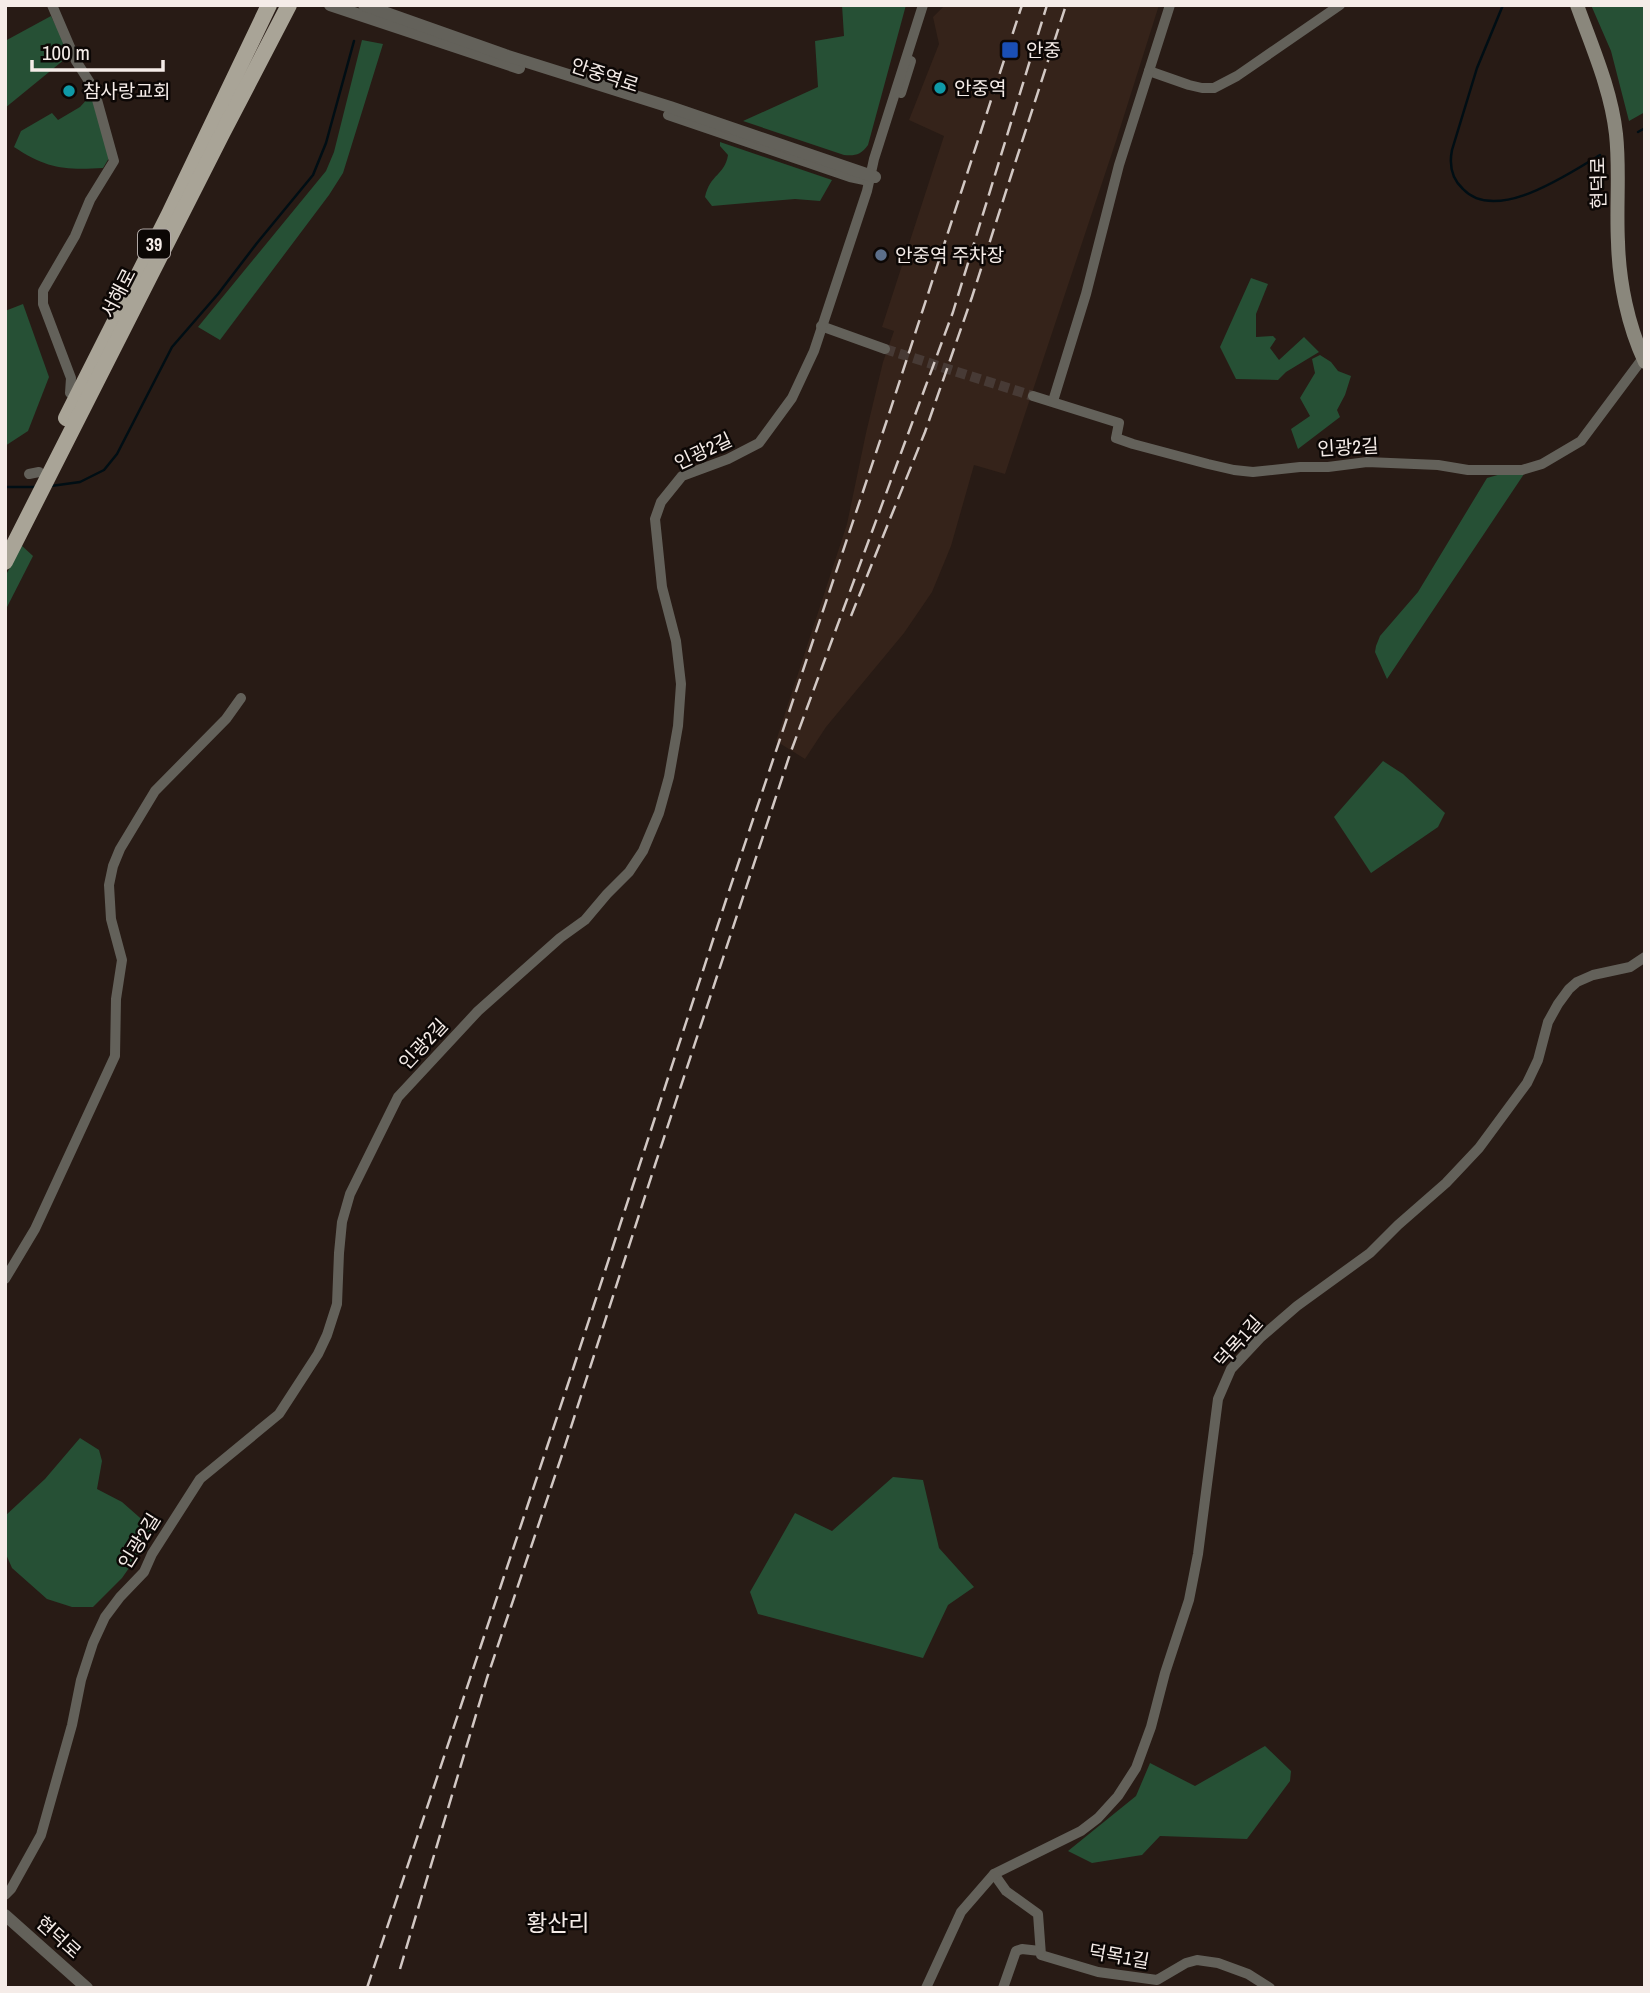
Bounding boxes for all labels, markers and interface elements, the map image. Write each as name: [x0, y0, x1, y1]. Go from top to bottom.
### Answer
scale bar: [32, 28, 163, 72]
place label: 안중: [1026, 37, 1061, 63]
text: 100 m: [42, 38, 90, 67]
marker: 안중: [1000, 40, 1020, 60]
street label: 안중역로: [568, 52, 642, 98]
place label: 안중역: [954, 75, 1006, 101]
place label: 참사랑교회: [83, 78, 170, 104]
marker: 안중역: [932, 80, 948, 96]
marker: 참사랑교회: [61, 83, 77, 99]
street label: 현덕로: [1585, 157, 1611, 209]
road number: 39: [138, 230, 170, 258]
place label: 안중역 주차장: [895, 242, 1004, 268]
marker: 안중역 주차장: [873, 247, 889, 263]
street label: 서해로: [95, 264, 141, 322]
street label: 인광2길: [670, 426, 736, 476]
street label: 인광2길: [1317, 432, 1379, 462]
street label: 인광2길: [393, 1013, 453, 1075]
street label: 덕목1길: [1208, 1310, 1268, 1372]
street label: 인광2길: [112, 1508, 166, 1574]
district label: 황산리: [526, 1907, 590, 1938]
street label: 현덕로: [31, 1910, 87, 1964]
street label: 덕목1길: [1087, 1938, 1151, 1974]

